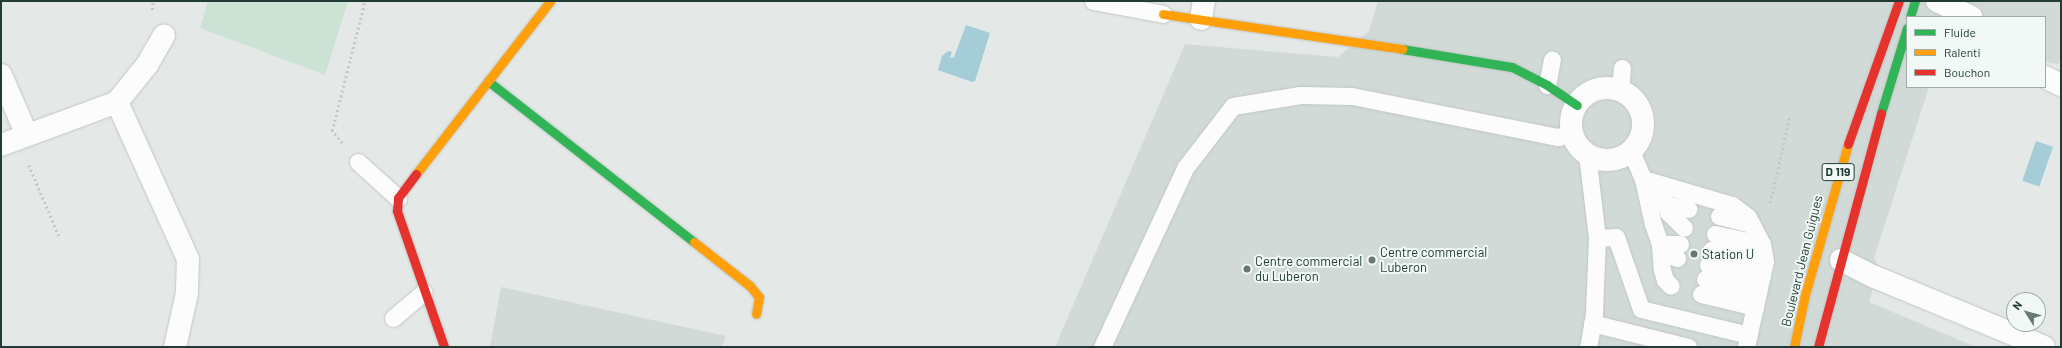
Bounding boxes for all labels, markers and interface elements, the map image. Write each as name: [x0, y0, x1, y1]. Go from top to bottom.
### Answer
legend: [1906, 16, 2046, 88]
text: Fluide: [1944, 25, 1976, 39]
text: Ralenti: [1944, 45, 1981, 59]
text: Bouchon: [1944, 65, 1990, 79]
road number: D 119: [1821, 162, 1855, 182]
street label: Boulevard Jean Guigues: [1778, 194, 1826, 328]
place label: Centre commercial Luberon: [1380, 245, 1487, 276]
place label: Station U: [1702, 246, 1754, 262]
marker: Station U: [1689, 249, 1699, 259]
place label: Centre commercial du Luberon: [1255, 254, 1362, 285]
marker: Centre commercial Luberon: [1367, 255, 1377, 265]
marker: Centre commercial du Luberon: [1242, 264, 1252, 274]
north arrow: [2006, 292, 2046, 332]
text: N: [2009, 298, 2024, 312]

